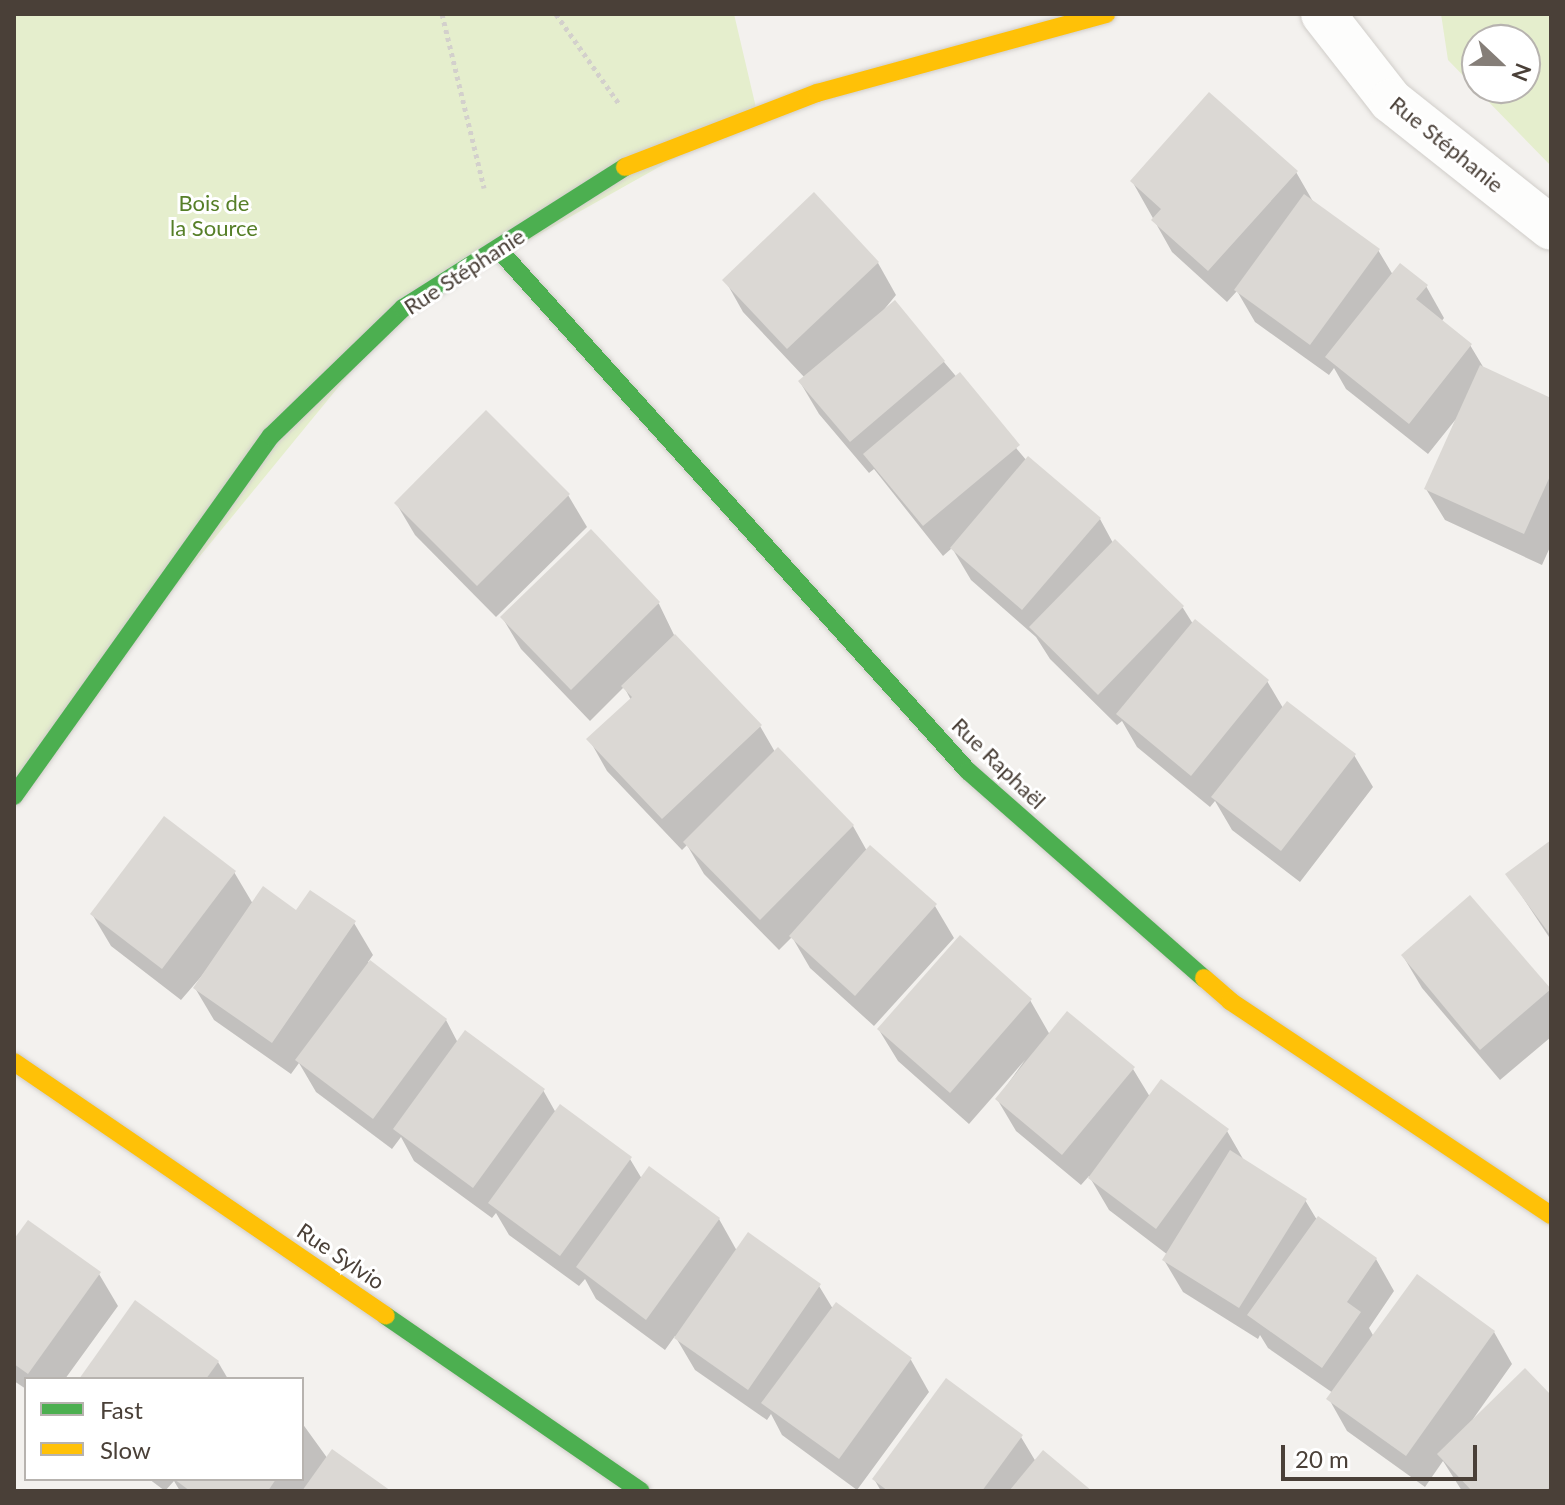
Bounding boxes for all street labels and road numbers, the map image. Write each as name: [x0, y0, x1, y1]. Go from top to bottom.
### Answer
street label: Rue Stéphanie: [1385, 90, 1509, 198]
street label: Rue Stéphanie: [399, 222, 529, 320]
street label: Rue Raphaël: [947, 712, 1051, 814]
street label: Rue Sylvio: [292, 1217, 390, 1295]

